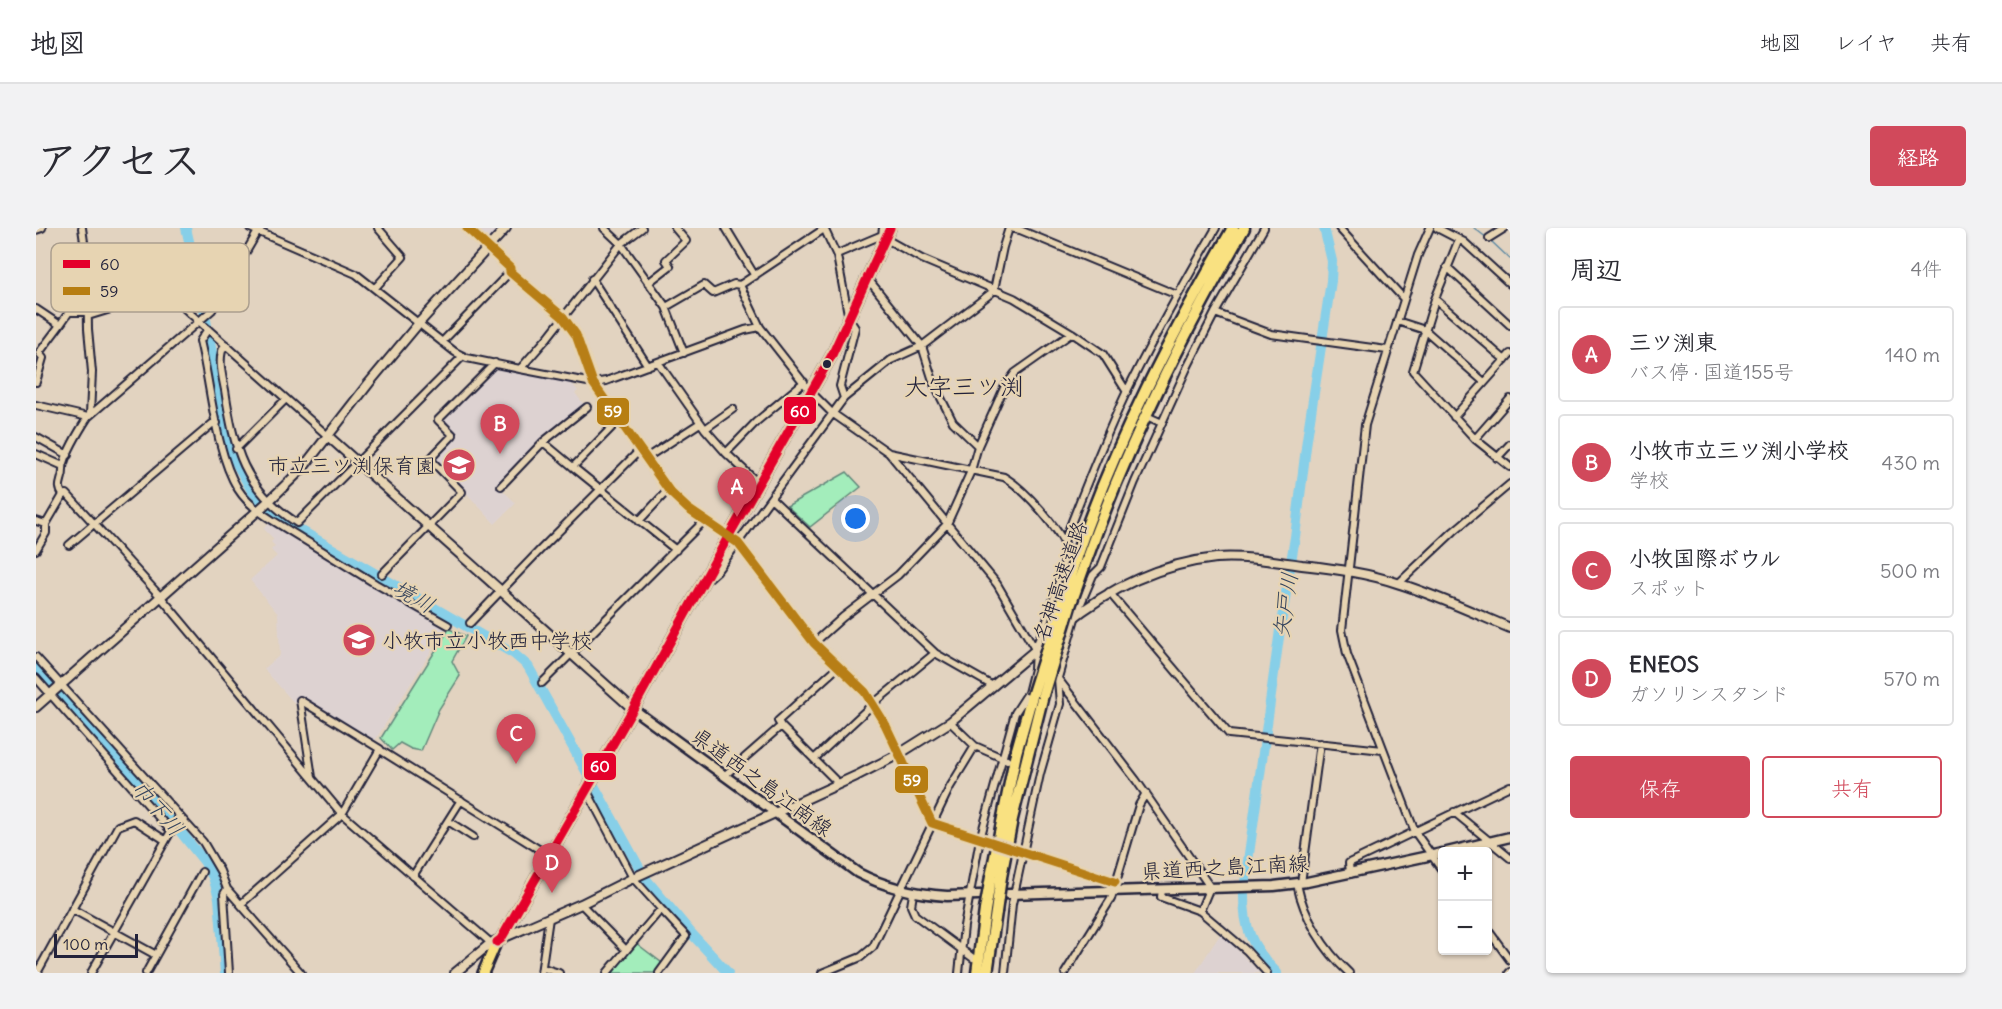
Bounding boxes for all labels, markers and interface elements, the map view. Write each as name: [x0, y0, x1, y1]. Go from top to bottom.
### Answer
text: 地図: [30, 25, 86, 61]
text: 地図: [1760, 29, 1802, 56]
text: レイヤ: [1835, 29, 1897, 56]
text: 共有: [1930, 29, 1972, 56]
button: 経路: [1870, 126, 1966, 186]
text: アクセス: [36, 134, 201, 186]
legend: [51, 243, 249, 312]
text: 周辺: [1570, 253, 1622, 286]
text: 60: [100, 254, 120, 274]
text: 4件: [1910, 256, 1942, 281]
text: 59: [100, 281, 118, 301]
text: 三ツ渕東: [1629, 328, 1717, 356]
text: A: [1585, 342, 1598, 367]
text: 140 m: [1885, 342, 1940, 367]
unlabelled marker: [821, 358, 833, 370]
text: バス停 · 国道155号: [1629, 359, 1794, 384]
district label: 大字三ツ渕: [904, 371, 1024, 401]
line badge: 60: [783, 396, 817, 425]
line badge: 59: [596, 397, 630, 426]
text: 59: [604, 401, 622, 421]
text: 60: [790, 401, 810, 421]
pin: B: [480, 404, 520, 454]
text: 小牧市立三ツ渕小学校: [1629, 436, 1849, 464]
school or university icon: 市立三ツ渕保育園: [441, 447, 477, 483]
text: B: [1585, 450, 1598, 475]
text: 430 m: [1882, 450, 1940, 475]
place label: 市立三ツ渕保育園: [268, 452, 436, 479]
text: 学校: [1629, 467, 1669, 492]
pin: A: [718, 468, 756, 517]
your location: [841, 504, 870, 533]
street label: 名神高速道路: [1027, 517, 1093, 645]
text: 小牧国際ボウル: [1629, 544, 1781, 572]
text: C: [1585, 558, 1598, 583]
text: 500 m: [1880, 558, 1940, 583]
water label: 矢戸川: [1267, 570, 1303, 640]
water label: 境川: [388, 573, 440, 619]
text: スポット: [1629, 575, 1709, 600]
school or university icon: 小牧市立小牧西中学校: [341, 622, 377, 658]
place label: 小牧市立小牧西中学校: [382, 627, 592, 654]
text: ENEOS: [1629, 650, 1699, 678]
text: D: [1584, 666, 1599, 691]
text: 570 m: [1883, 666, 1940, 691]
text: ガソリンスタンド: [1629, 681, 1789, 706]
pin: C: [496, 714, 536, 764]
street label: 県道西之島江南線: [686, 722, 838, 842]
line badge: 60: [583, 752, 617, 781]
text: 60: [590, 756, 610, 776]
button: 保存: [1570, 756, 1750, 818]
button: 共有: [1762, 756, 1942, 818]
line badge: 59: [894, 765, 929, 794]
text: 59: [903, 770, 921, 790]
water label: 巾下川: [126, 774, 190, 842]
pin: D: [532, 844, 572, 893]
map controls: [1438, 847, 1492, 955]
button: +: [1438, 847, 1492, 901]
street label: 県道西之島江南線: [1140, 849, 1310, 885]
button: −: [1438, 901, 1492, 955]
scale bar: [54, 931, 138, 958]
text: 100 m: [63, 934, 108, 954]

